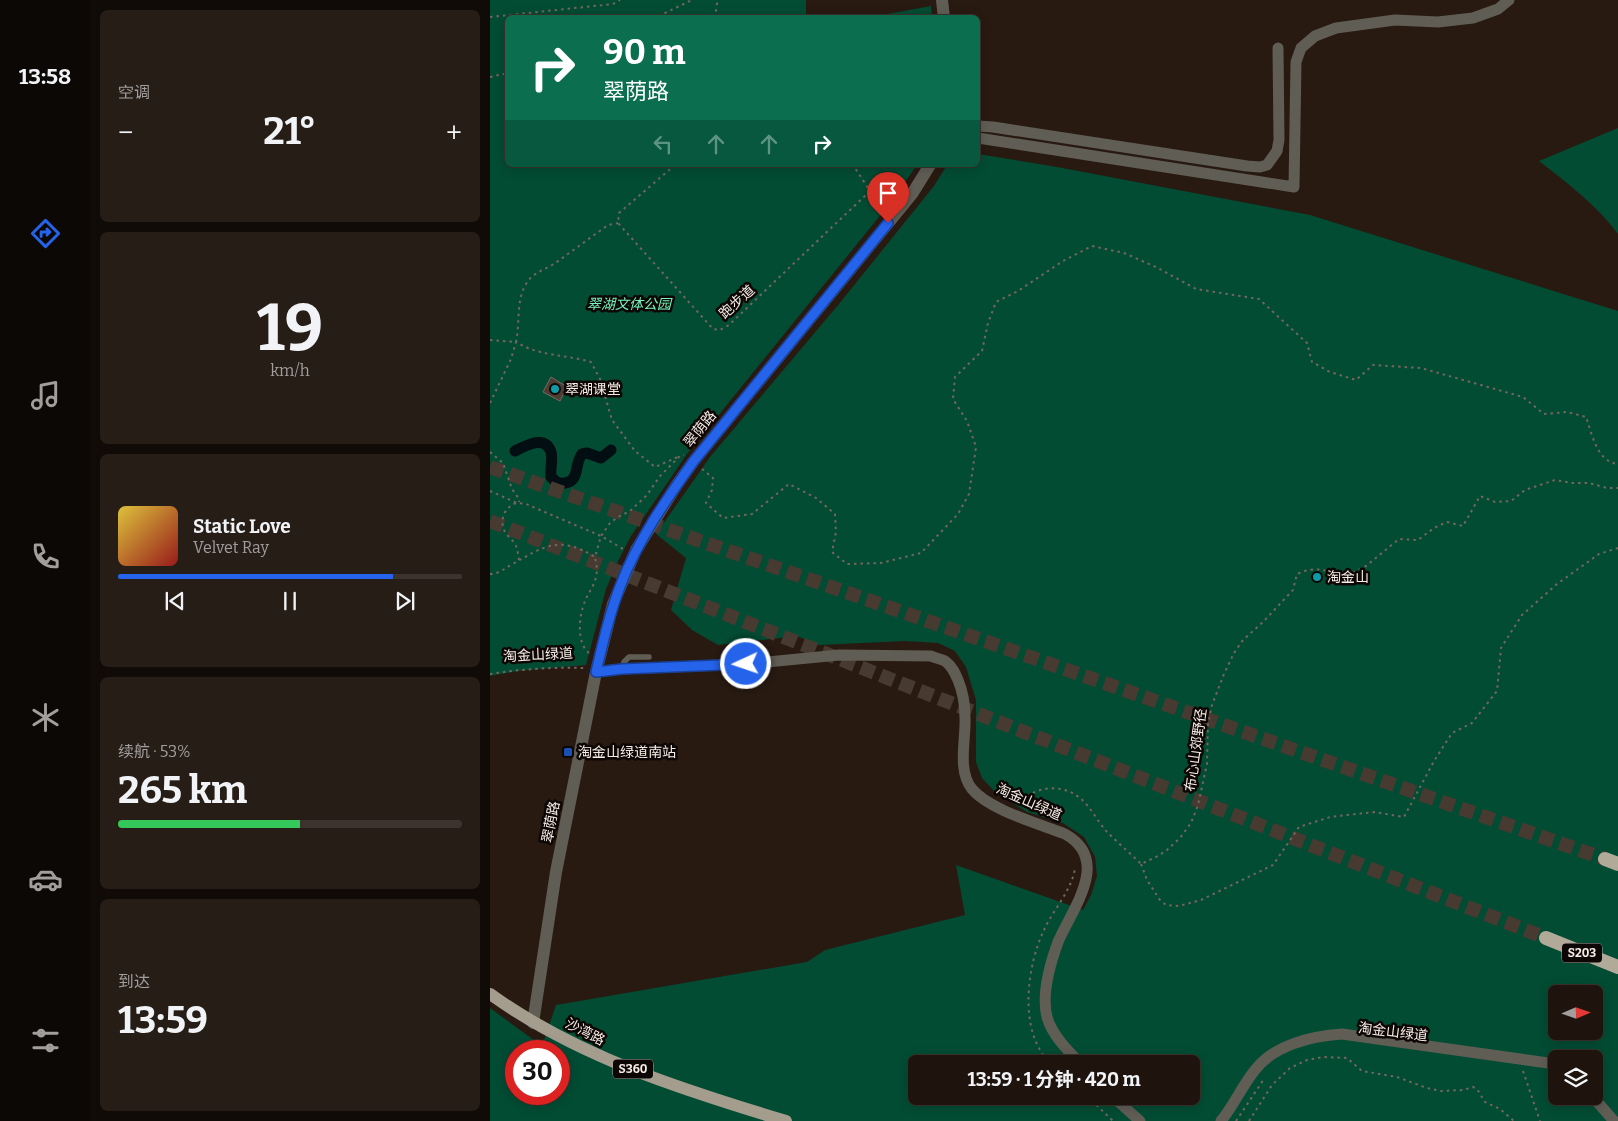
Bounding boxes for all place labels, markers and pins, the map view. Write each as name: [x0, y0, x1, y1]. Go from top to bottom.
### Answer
pin: [867, 172, 909, 223]
place label: 翠湖课堂: [565, 381, 621, 398]
marker: 翠湖课堂: [549, 383, 561, 395]
place label: 淘金山: [1327, 569, 1369, 586]
marker: 淘金山: [1311, 571, 1323, 583]
place label: 淘金山绿道南站: [578, 744, 676, 761]
marker: 淘金山绿道南站: [562, 746, 574, 758]

